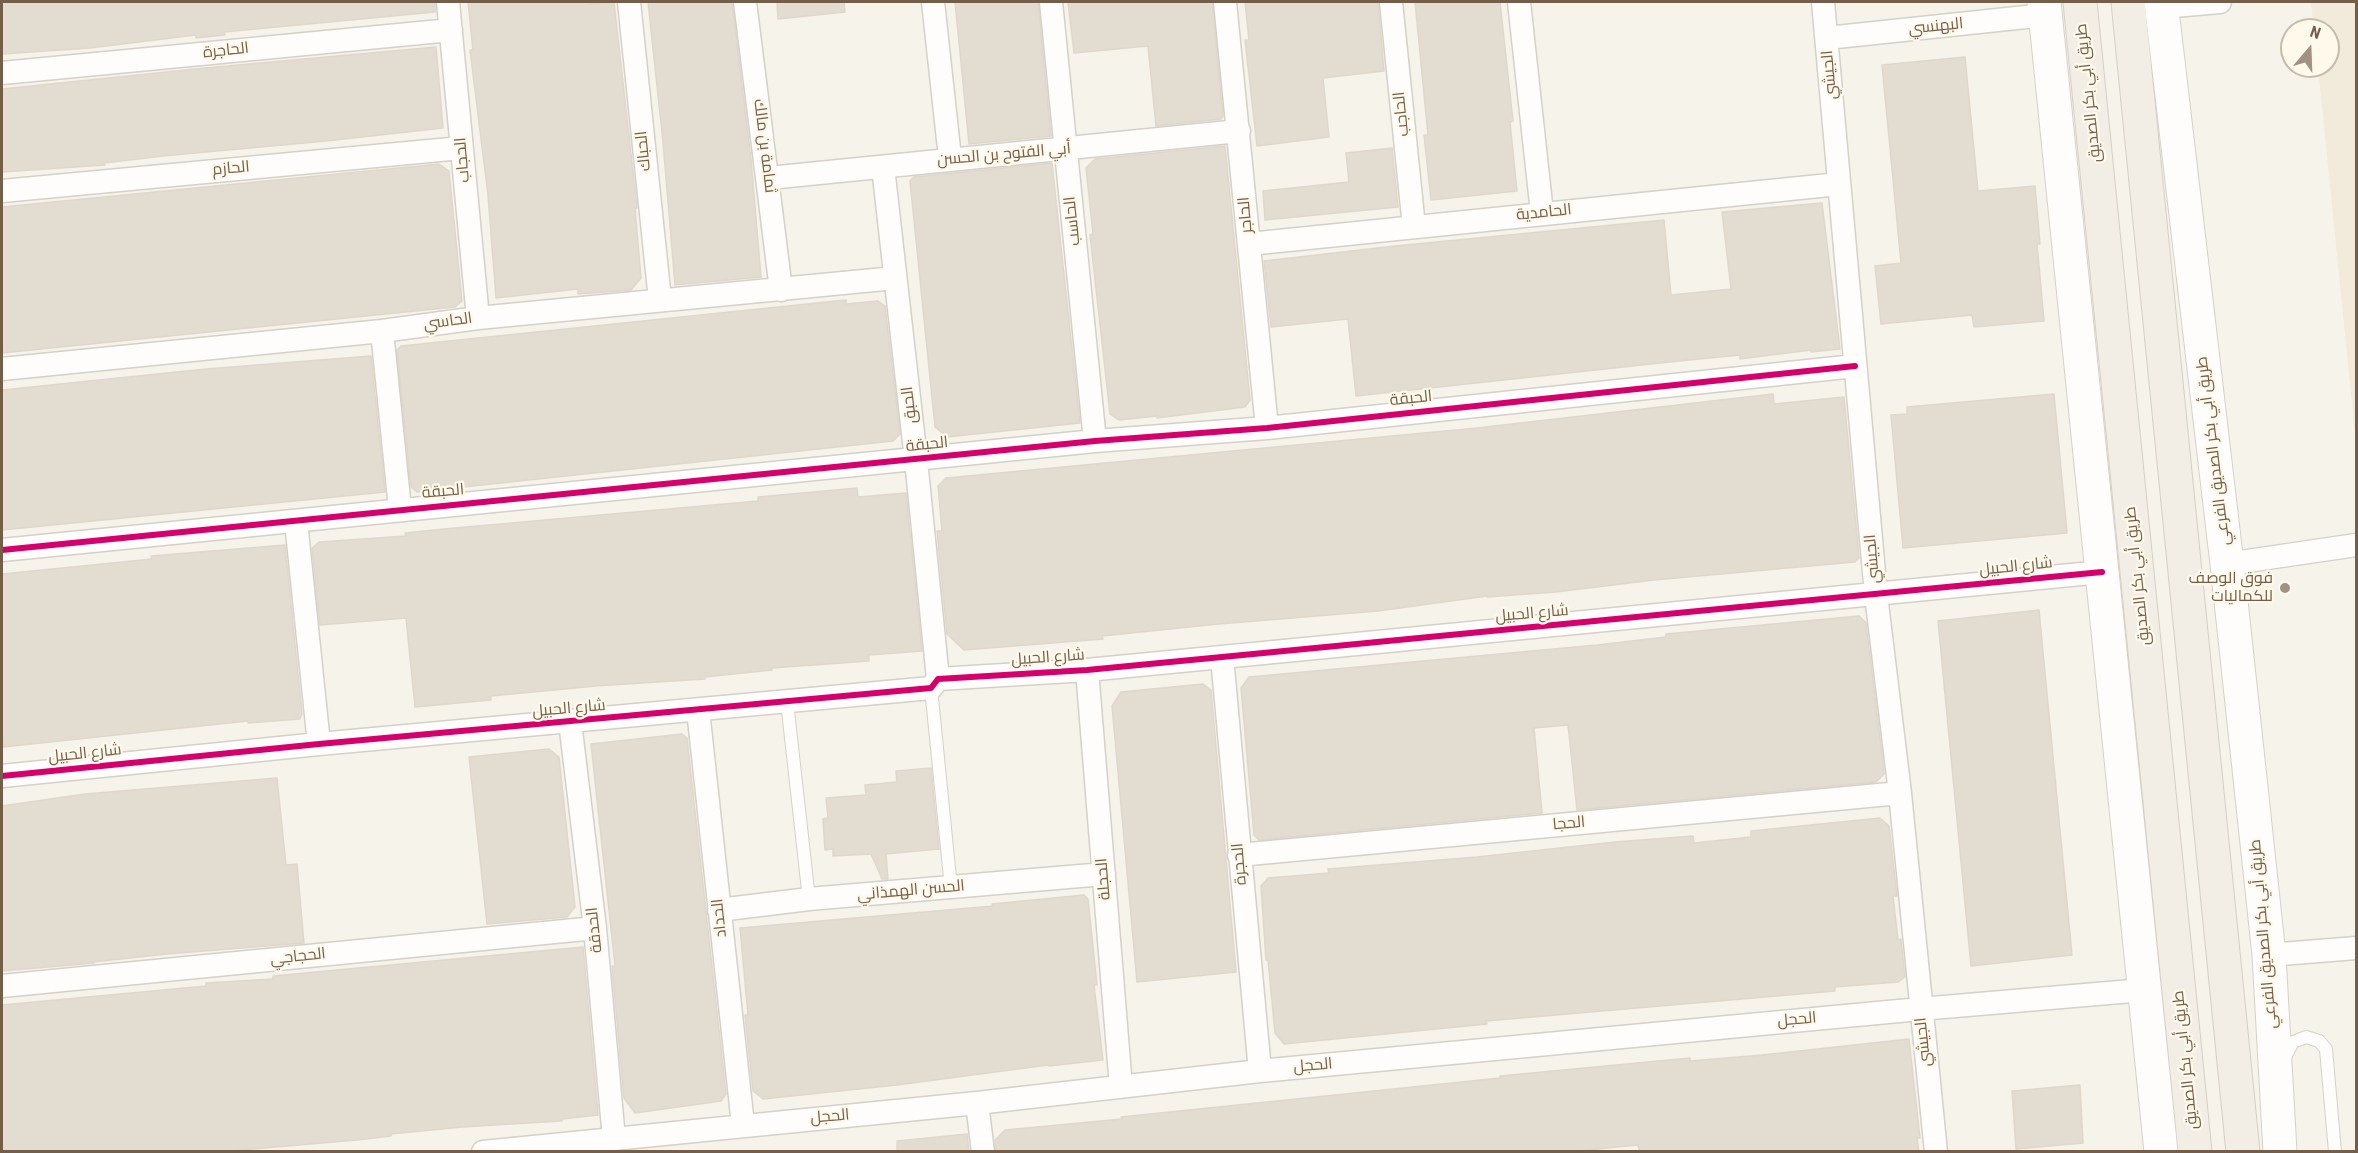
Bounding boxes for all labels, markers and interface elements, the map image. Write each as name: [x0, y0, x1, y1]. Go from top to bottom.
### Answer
street label: البهنسي: [1908, 15, 1964, 39]
north arrow: [2280, 18, 2340, 78]
text: N: [2308, 22, 2323, 43]
street label: طريق أبي بكر الصديق: [2072, 23, 2106, 163]
street label: الحاجرة: [202, 39, 250, 63]
street label: الجيشي: [1818, 50, 1842, 100]
street label: الحاجب: [1390, 91, 1414, 137]
street label: ثمامة بن مالك: [749, 98, 779, 194]
street label: الحباك: [632, 130, 656, 172]
street label: الحجاب: [451, 137, 475, 183]
street label: أبي الفتوح بن الحسن: [936, 140, 1072, 170]
street label: الحازم: [212, 158, 250, 180]
street label: الحاسب: [1061, 195, 1085, 247]
street label: الحاجر: [1235, 196, 1257, 234]
street label: الحامدية: [1515, 201, 1573, 225]
street label: الحاسي: [422, 309, 474, 335]
street label: طريق أبي بكر الصديق الفرعي: [2193, 355, 2235, 547]
street label: الحبق: [898, 385, 922, 425]
street label: الحبقة: [1389, 387, 1433, 411]
street label: الحبقة: [905, 433, 949, 457]
street label: الحبقة: [421, 481, 465, 503]
street label: طريق أبي بكر الصديق: [2121, 506, 2155, 646]
street label: الجيشي: [1861, 534, 1885, 584]
street label: شارع الحبيل: [1978, 554, 2054, 580]
place label: فوق الوصف للكماليات: [2189, 569, 2273, 607]
marker: فوق الوصف للكماليات: [2278, 581, 2292, 595]
street label: شارع الحبيل: [1494, 601, 1570, 627]
street label: شارع الحبيل: [1011, 646, 1085, 670]
street label: شارع الحبيل: [531, 696, 607, 722]
street label: شارع الحبيل: [47, 741, 123, 767]
street label: الحجا: [1552, 813, 1586, 835]
street label: طريق أبي بكر الصديق الفرعي: [2246, 838, 2282, 1030]
street label: الحجرة: [1229, 842, 1251, 886]
street label: الحجلة: [1093, 857, 1115, 901]
street label: الحسن الهمذاني: [856, 877, 966, 905]
street label: الحداد: [708, 898, 732, 938]
street label: الحدقة: [583, 906, 607, 954]
street label: الحجاجي: [269, 945, 327, 969]
street label: طريق أبي بكر الصديق: [2169, 990, 2203, 1130]
street label: الحجل: [1777, 1009, 1817, 1031]
street label: الجيشي: [1912, 1016, 1936, 1068]
street label: الحجل: [1293, 1055, 1333, 1077]
street label: الحجل: [810, 1106, 850, 1128]

